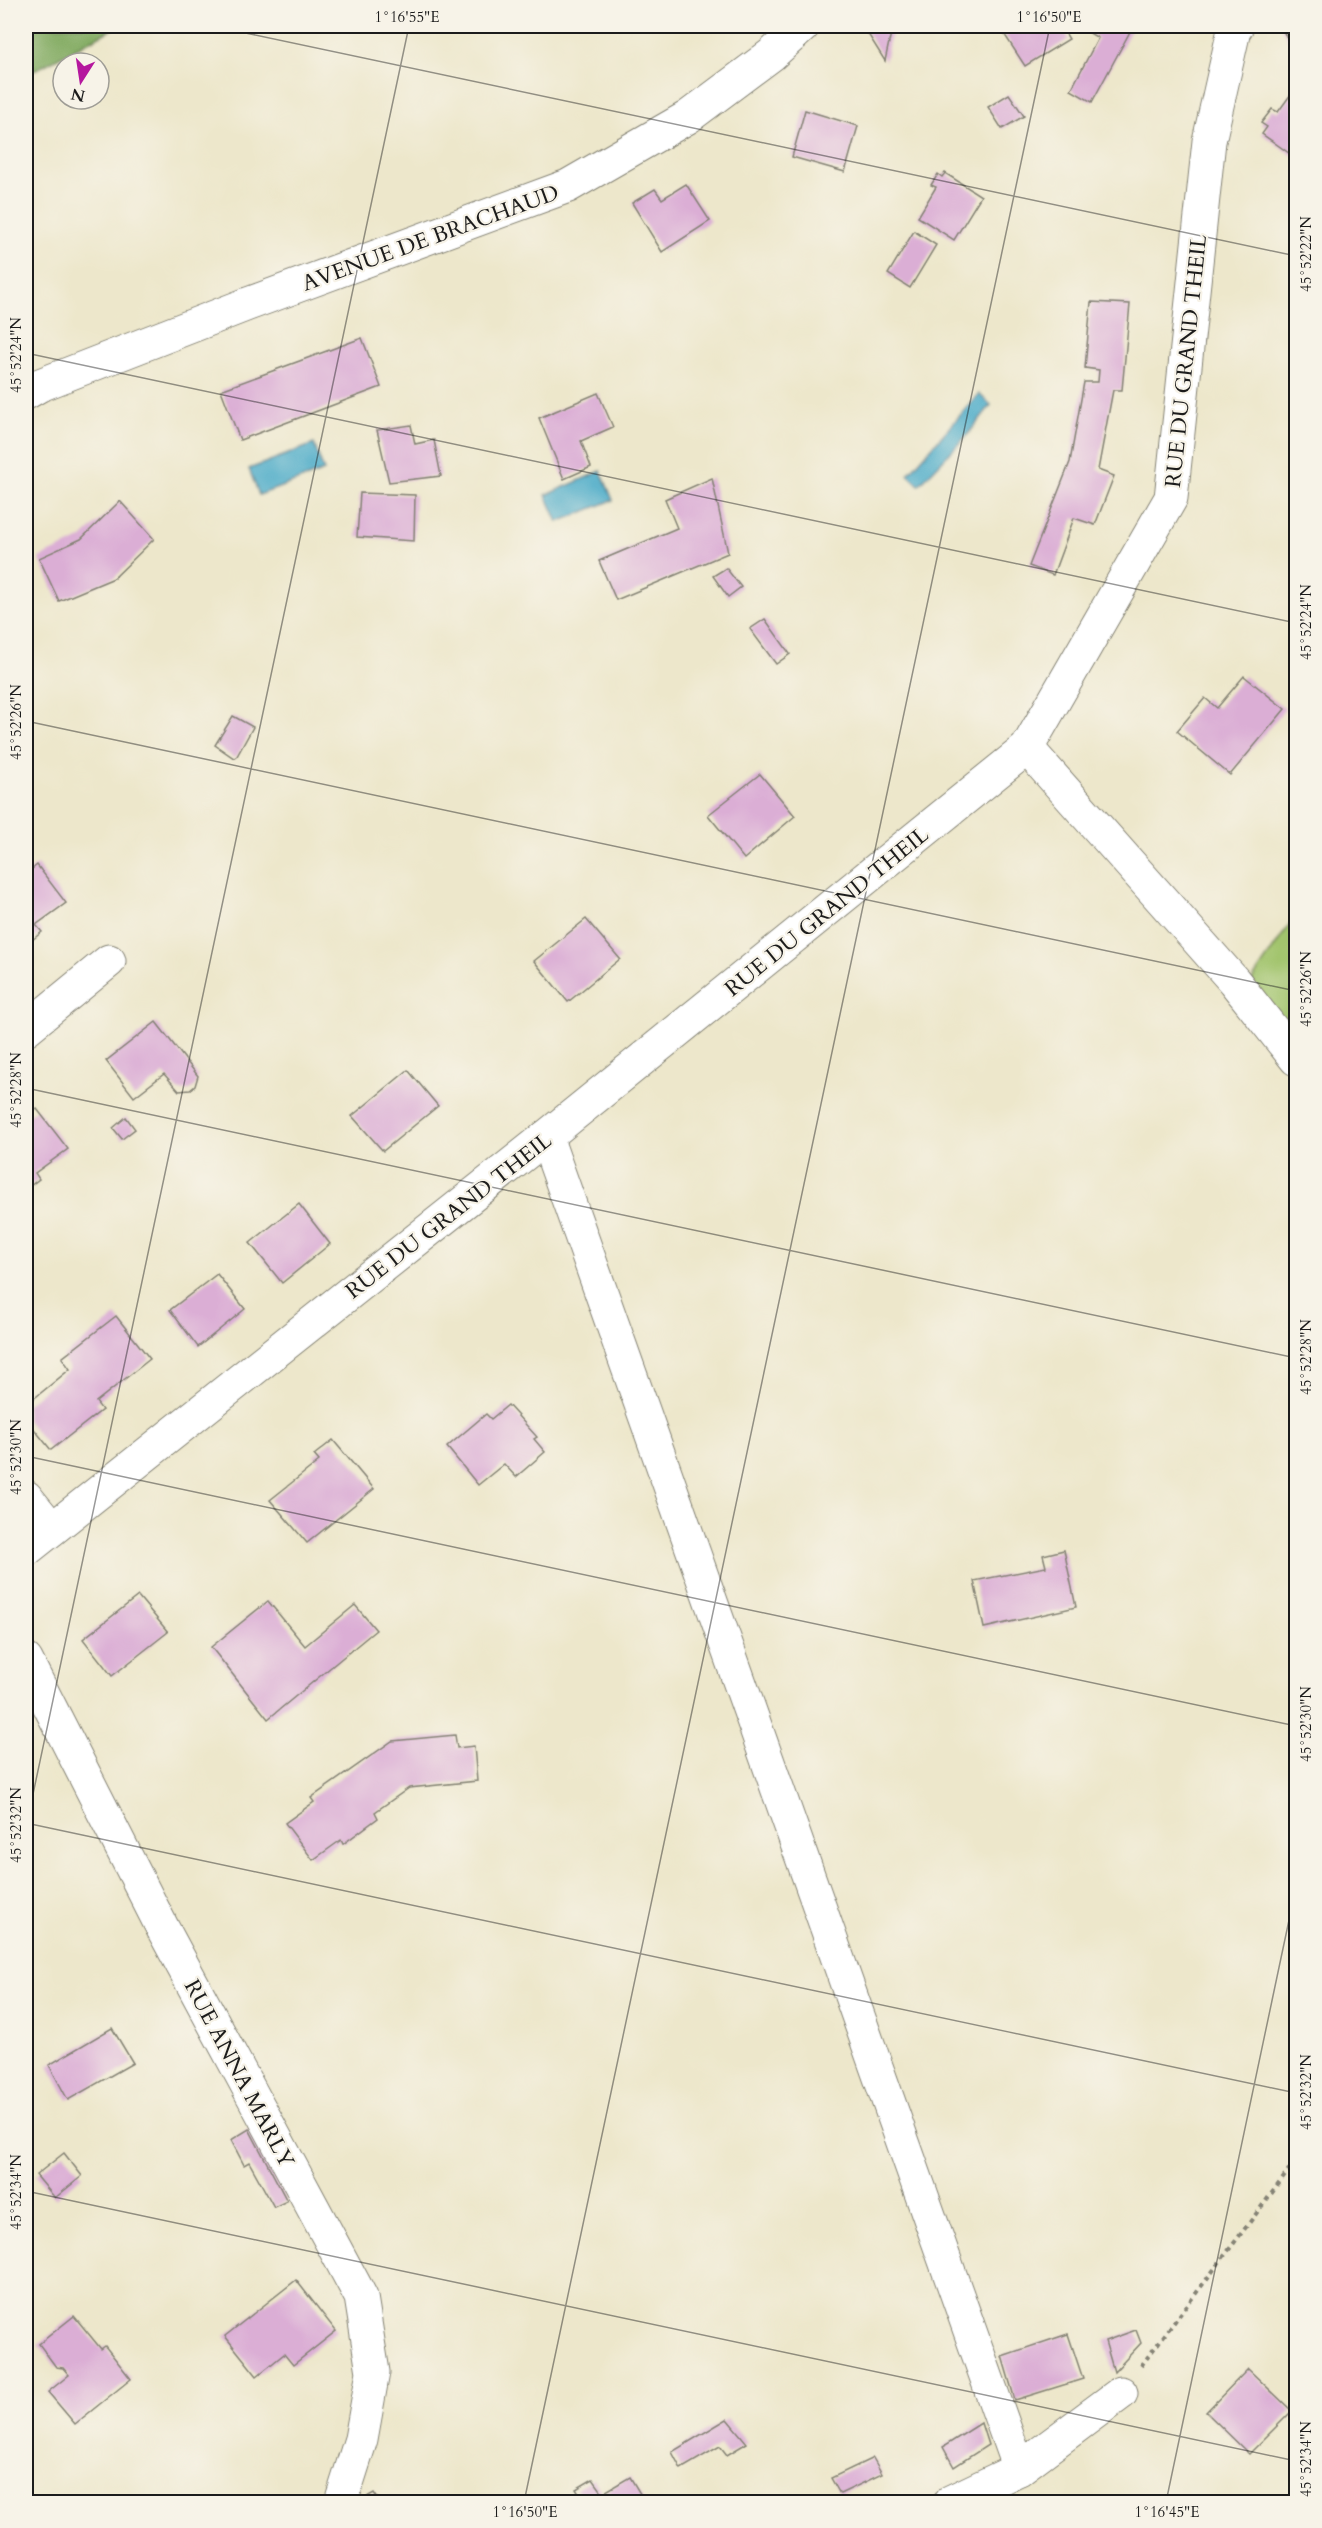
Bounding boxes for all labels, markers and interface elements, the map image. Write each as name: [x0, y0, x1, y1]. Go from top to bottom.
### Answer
text: 1°16'55"E: [375, 7, 439, 27]
text: 1°16'50"E: [1017, 7, 1081, 27]
north arrow: [51, 51, 111, 111]
text: N: [69, 82, 87, 107]
street label: AVENUE DE BRACHAUD: [298, 177, 563, 298]
text: 45°52'22"N: [1296, 216, 1316, 292]
street label: RUE DU GRAND THEIL: [1158, 232, 1214, 489]
text: 45°52'24"N: [6, 317, 26, 393]
text: 45°52'24"N: [1296, 584, 1316, 660]
text: 45°52'26"N: [6, 684, 26, 760]
street label: RUE DU GRAND THEIL: [718, 820, 935, 1003]
text: 45°52'26"N: [1296, 951, 1316, 1027]
text: 45°52'28"N: [6, 1052, 26, 1128]
street label: RUE DU GRAND THEIL: [339, 1125, 559, 1306]
text: 45°52'28"N: [1296, 1319, 1316, 1395]
text: 45°52'30"N: [6, 1419, 26, 1495]
text: 45°52'30"N: [1296, 1686, 1316, 1762]
text: 45°52'32"N: [6, 1787, 26, 1863]
street label: RUE ANNA MARLY: [177, 1974, 302, 2173]
text: 45°52'32"N: [1296, 2054, 1316, 2130]
text: 45°52'34"N: [6, 2154, 26, 2230]
text: 45°52'34"N: [1296, 2421, 1316, 2497]
text: 1°16'50"E: [493, 2502, 557, 2522]
text: 1°16'45"E: [1135, 2502, 1199, 2522]

